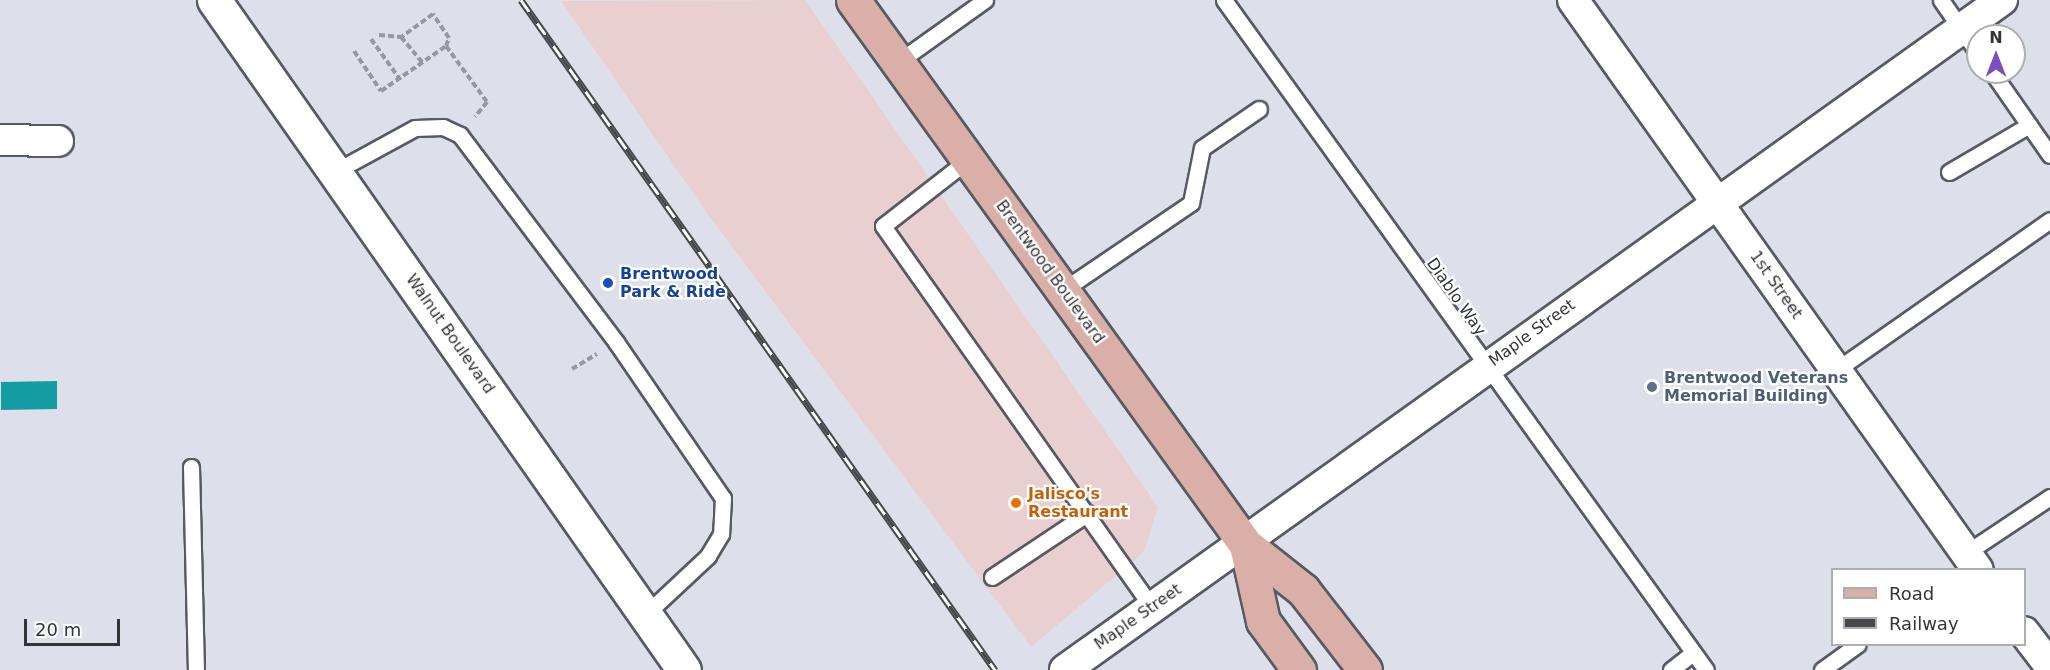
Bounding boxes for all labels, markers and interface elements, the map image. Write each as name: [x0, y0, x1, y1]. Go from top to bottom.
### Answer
north arrow: [1966, 24, 2026, 84]
text: N: [1989, 28, 2003, 47]
street label: Brentwood Boulevard: [992, 197, 1108, 347]
street label: 1st Street: [1746, 247, 1806, 323]
street label: Diablo Way: [1422, 255, 1490, 339]
place label: Brentwood Park & Ride: [620, 264, 726, 302]
street label: Walnut Boulevard: [402, 270, 498, 398]
marker: Brentwood Park & Ride: [601, 276, 615, 290]
street label: Maple Street: [1485, 295, 1579, 371]
place label: Brentwood Veterans Memorial Building: [1664, 368, 1848, 406]
marker: Brentwood Veterans Memorial Building: [1645, 380, 1659, 394]
place label: Jalisco's Restaurant: [1028, 484, 1128, 522]
marker: Jalisco's Restaurant: [1009, 496, 1023, 510]
legend: [1831, 568, 2026, 646]
street label: Maple Street: [1091, 580, 1185, 654]
text: Road: [1889, 583, 1934, 604]
scale bar: [27, 607, 123, 645]
text: Railway: [1889, 613, 1959, 634]
text: 20 m: [35, 619, 81, 640]

